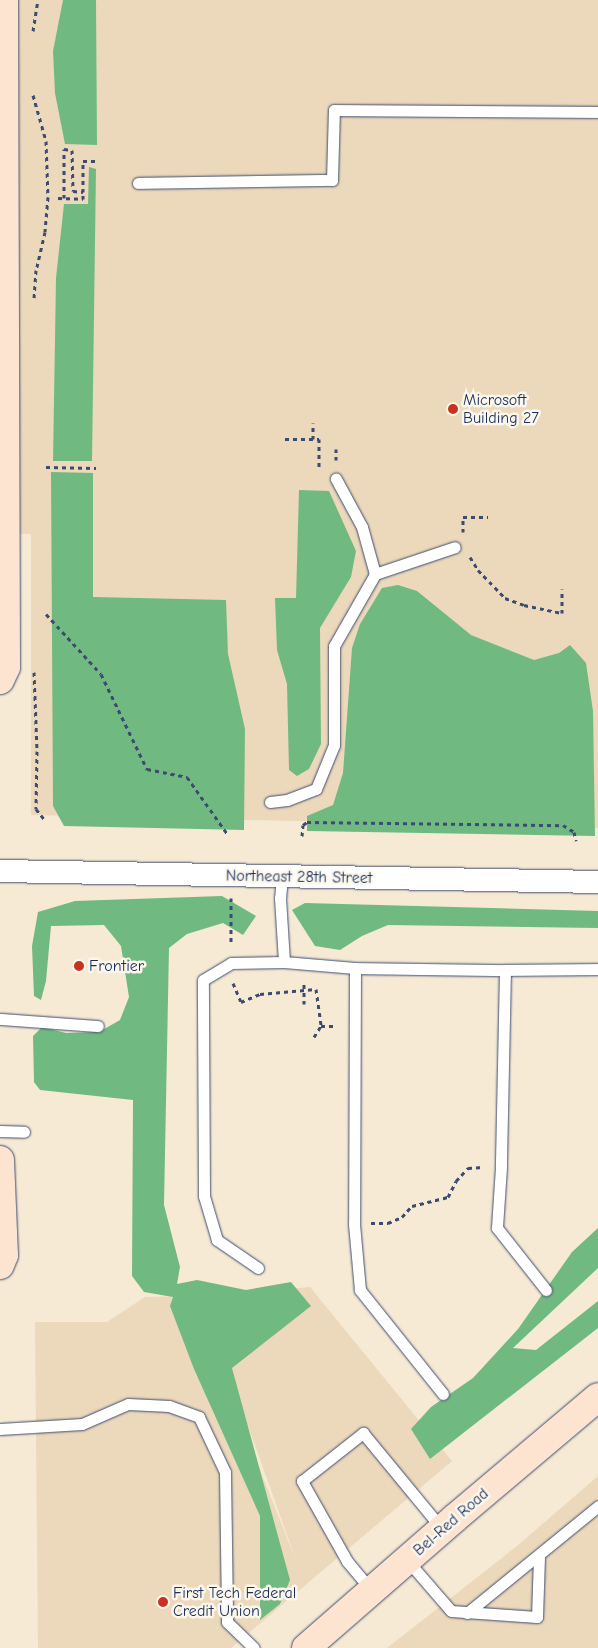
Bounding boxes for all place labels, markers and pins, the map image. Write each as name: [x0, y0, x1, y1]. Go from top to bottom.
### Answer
place label: Microsoft Building 27: [463, 390, 539, 428]
marker: Microsoft Building 27: [447, 403, 459, 415]
place label: Frontier: [89, 956, 144, 976]
marker: Frontier: [73, 960, 85, 972]
place label: First Tech Federal Credit Union: [173, 1583, 296, 1621]
marker: First Tech Federal Credit Union: [157, 1596, 169, 1608]

